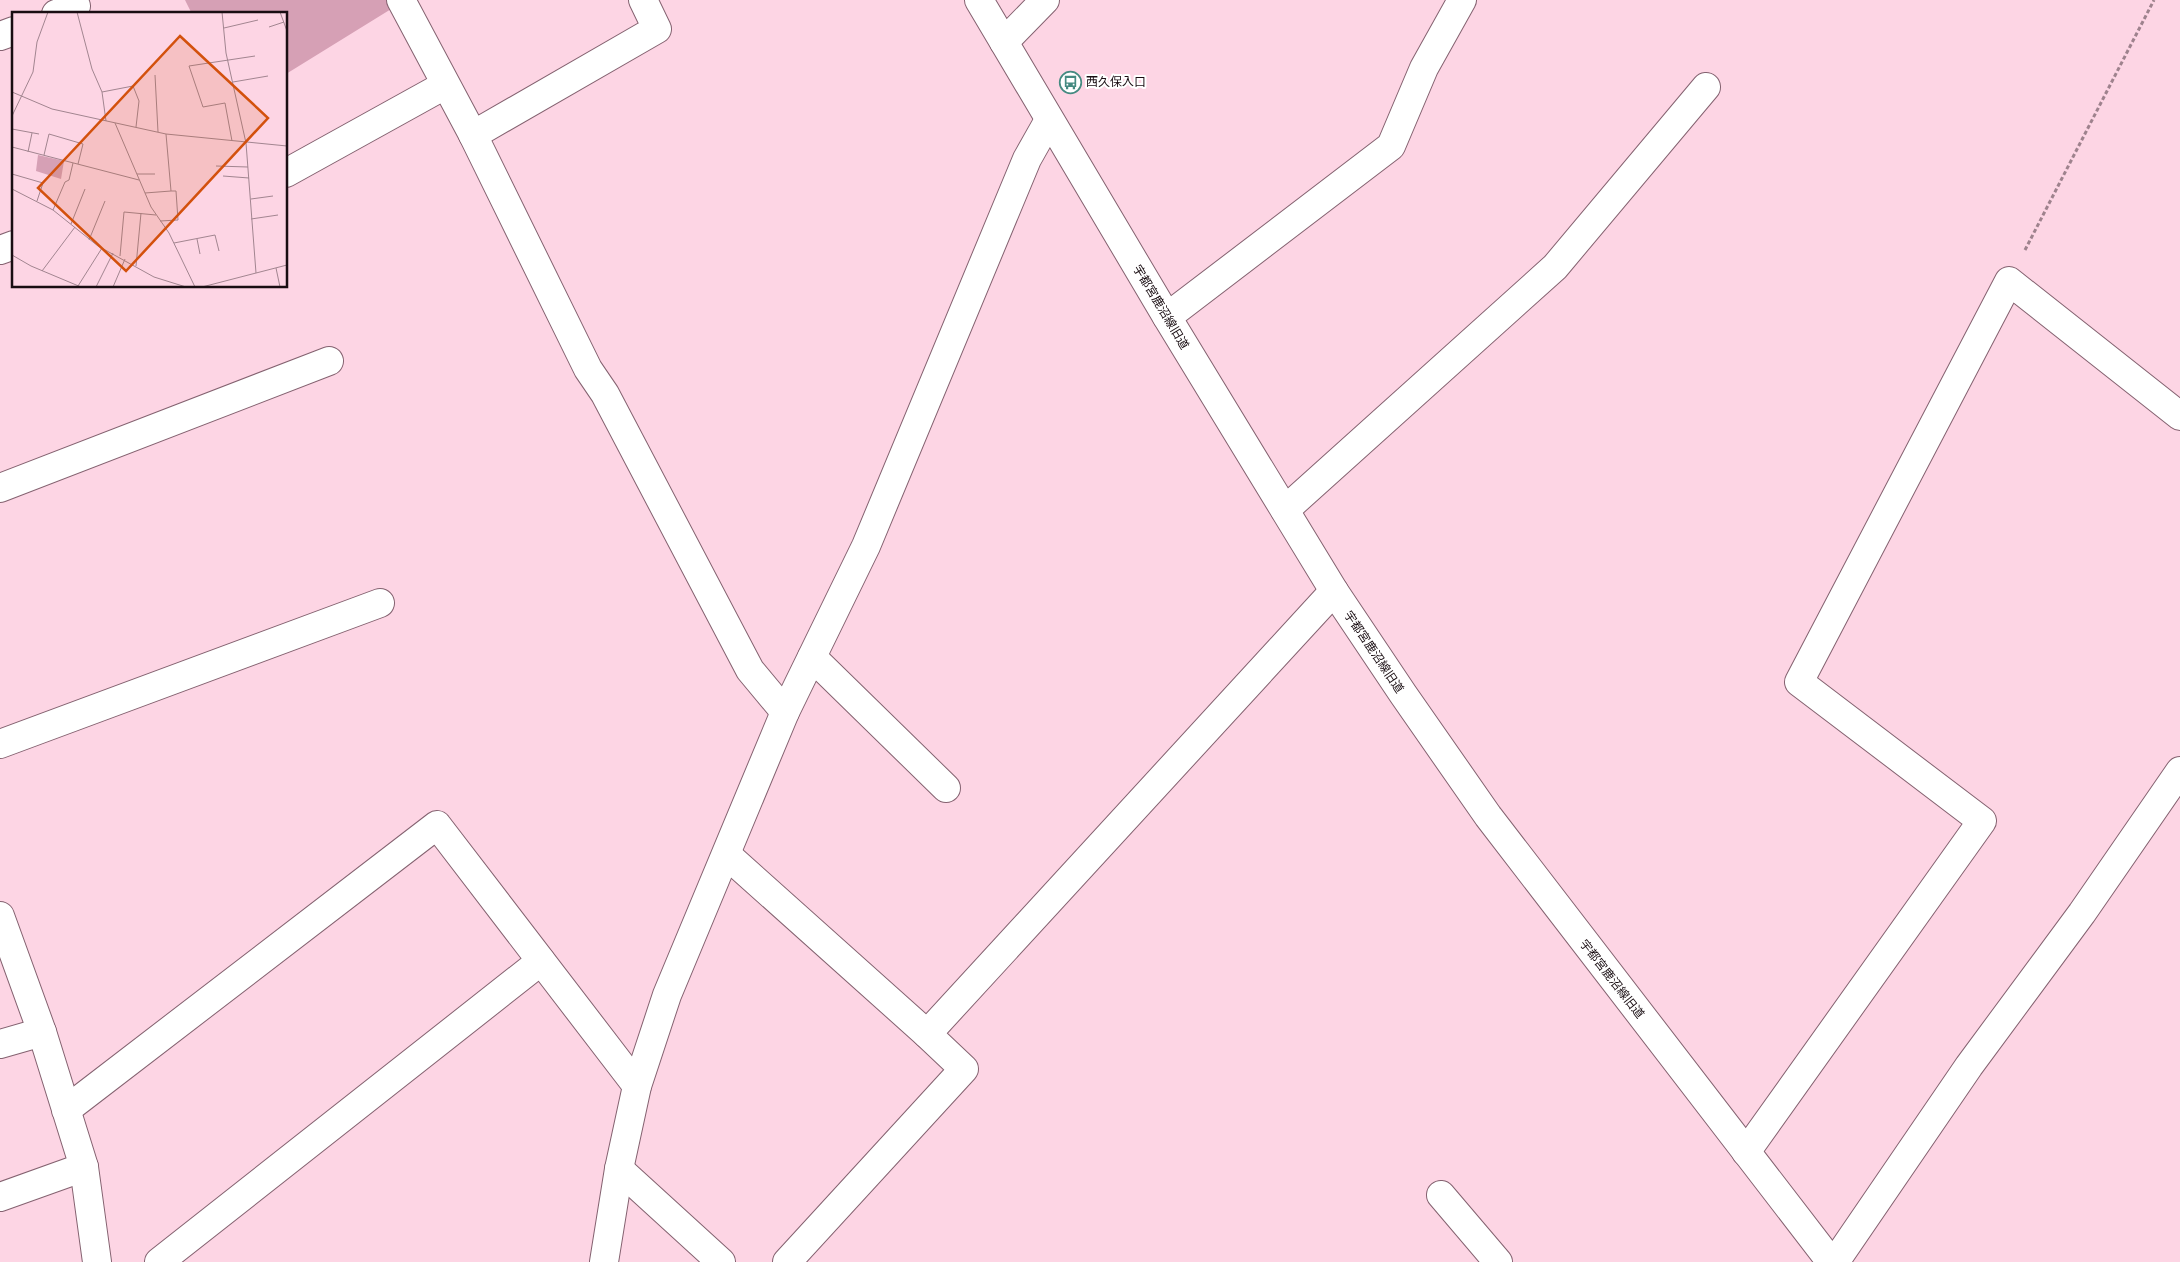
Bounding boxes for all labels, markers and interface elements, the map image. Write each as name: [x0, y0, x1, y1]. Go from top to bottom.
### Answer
inset map: [12, 12, 288, 288]
bus stop icon: 西久保入口: [1058, 70, 1082, 94]
place label: 西久保入口: [1086, 75, 1146, 89]
street label: 宇都宮鹿沼線旧道: [1130, 262, 1192, 352]
street label: 宇都宮鹿沼線旧道: [1341, 608, 1407, 696]
street label: 宇都宮鹿沼線旧道: [1577, 937, 1647, 1021]

